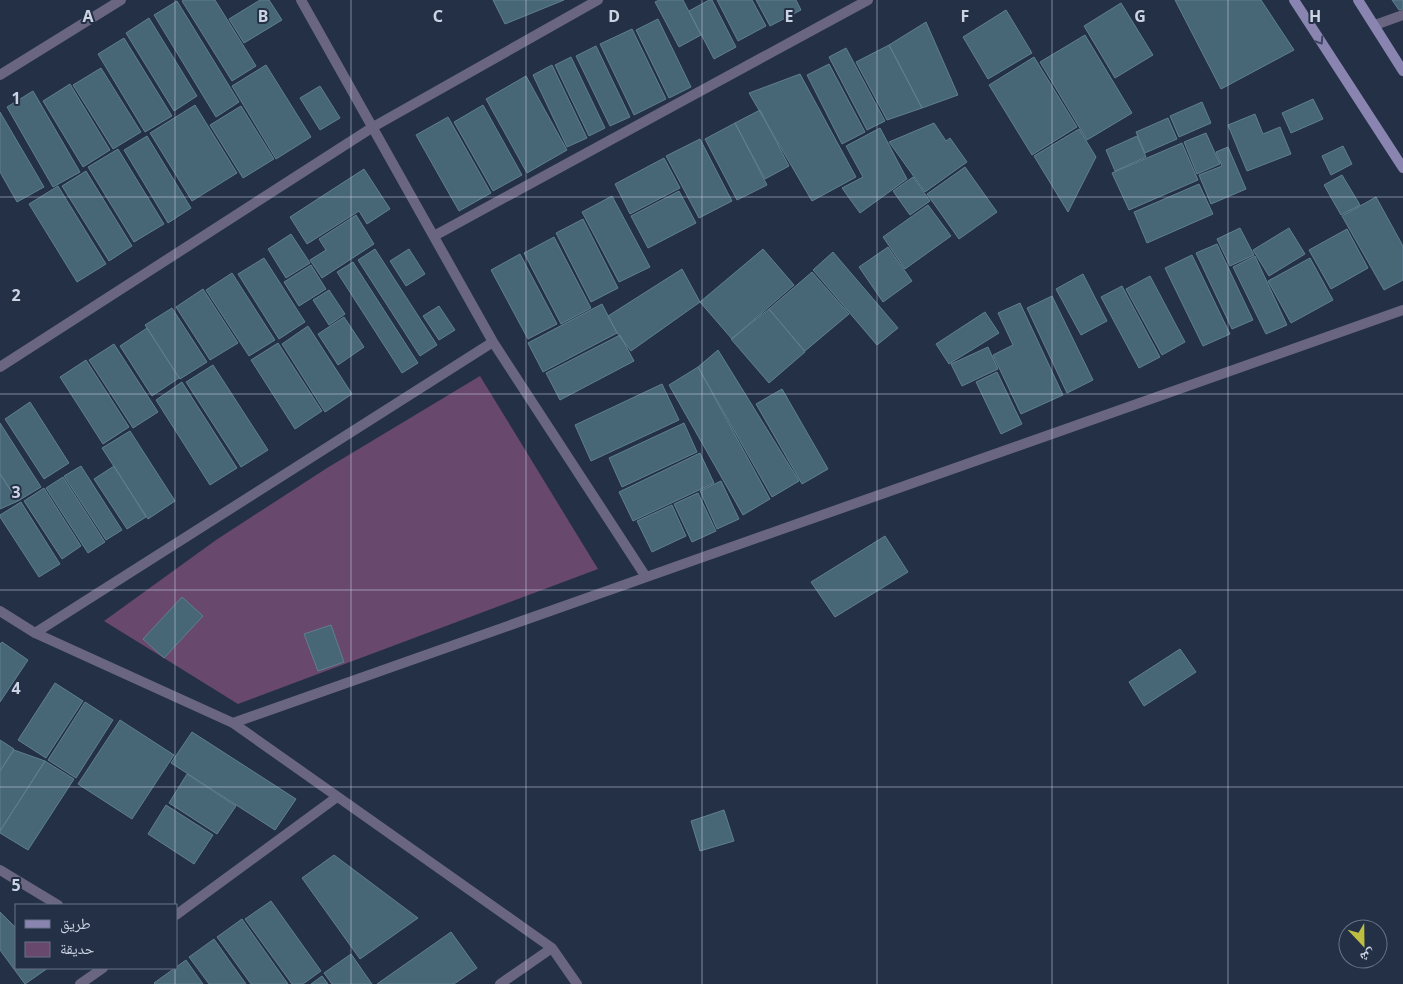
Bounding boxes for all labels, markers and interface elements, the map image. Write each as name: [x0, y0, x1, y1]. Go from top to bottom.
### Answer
text: A: [82, 5, 94, 27]
text: B: [258, 5, 268, 27]
text: C: [433, 5, 443, 27]
text: D: [608, 5, 620, 27]
text: E: [785, 5, 794, 27]
text: F: [961, 5, 969, 27]
text: G: [1134, 5, 1146, 27]
text: H: [1309, 5, 1321, 27]
one-way arrow: [1314, 36, 1324, 45]
text: 1: [11, 87, 21, 109]
text: 2: [11, 284, 21, 306]
text: 3: [11, 481, 21, 503]
text: 4: [11, 677, 21, 699]
text: 5: [11, 874, 21, 896]
legend: [15, 904, 178, 969]
text: طريق: [60, 913, 91, 934]
north arrow: [1338, 919, 1388, 969]
text: حديقة: [60, 938, 95, 958]
text: ش: [1357, 945, 1379, 968]

